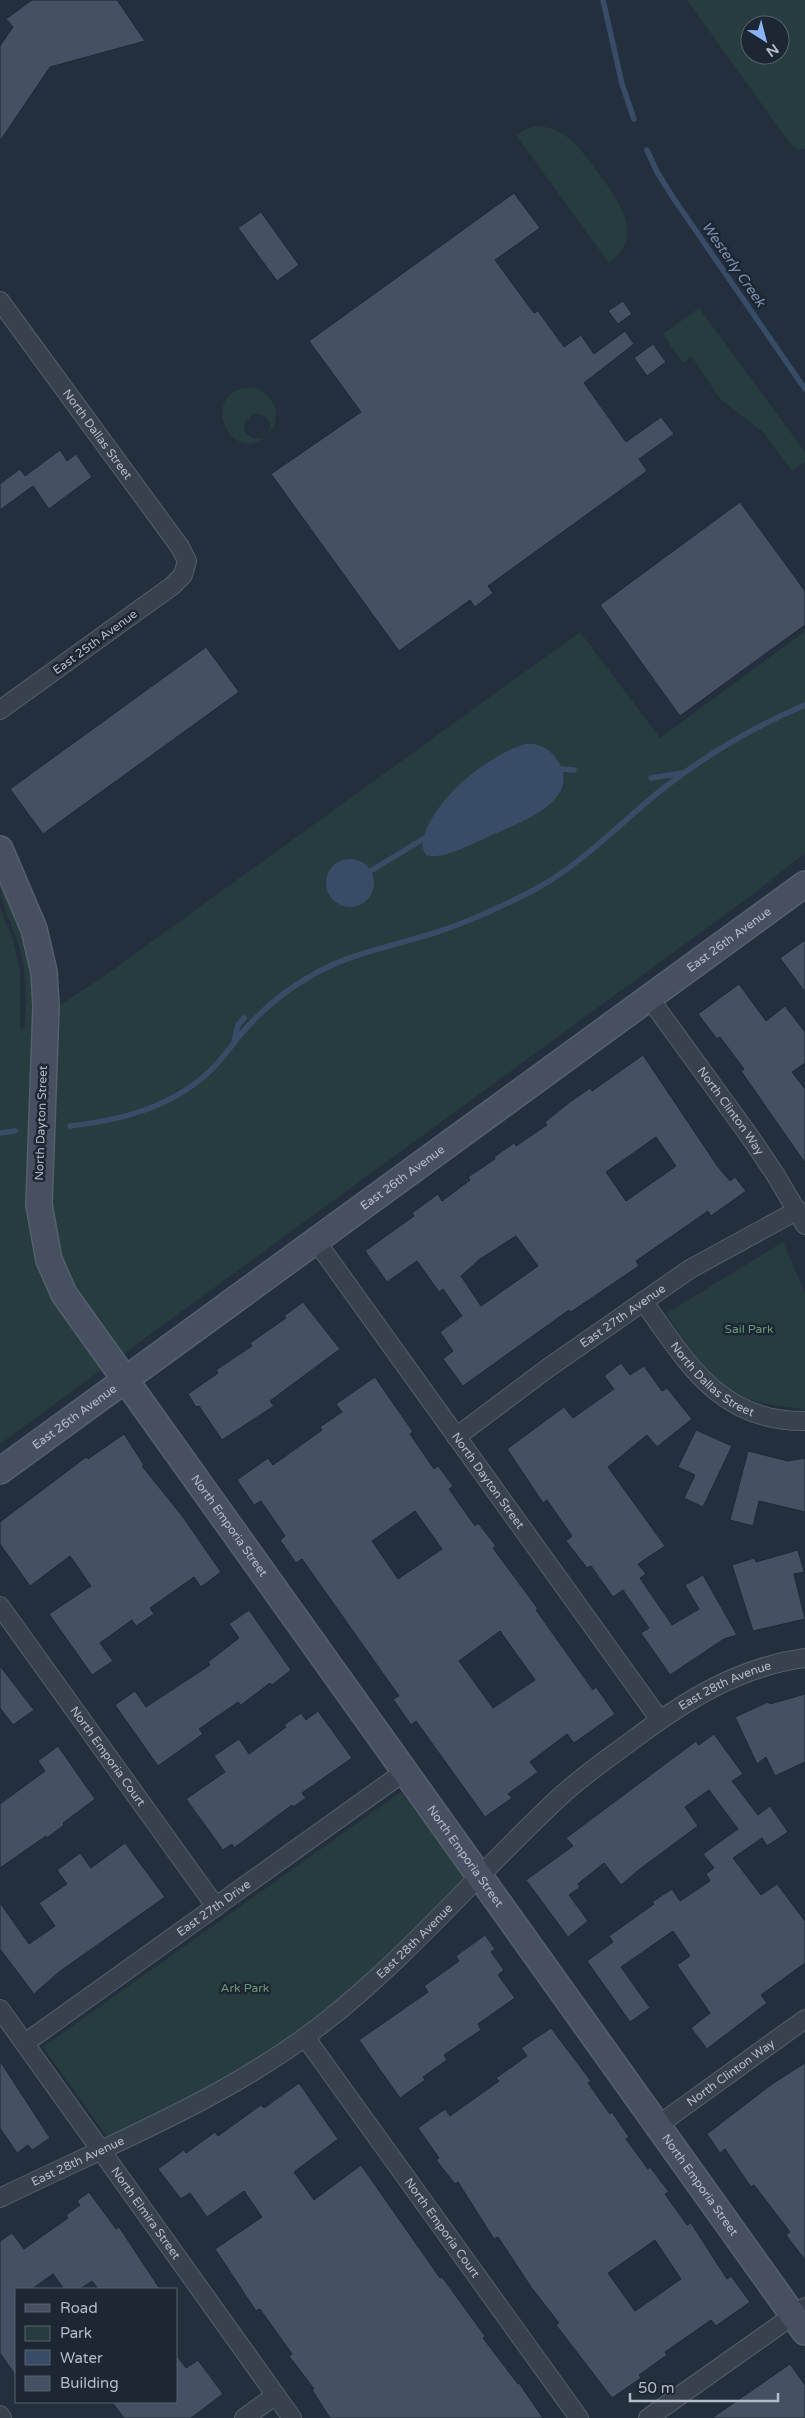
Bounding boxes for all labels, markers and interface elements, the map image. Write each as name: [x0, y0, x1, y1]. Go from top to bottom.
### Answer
north arrow: [740, 15, 790, 65]
text: N: [763, 40, 782, 60]
water label: Westerly Creek: [698, 219, 770, 311]
street label: North Dallas Street: [60, 386, 135, 482]
street label: East 25th Avenue: [50, 607, 140, 677]
street label: East 26th Avenue: [684, 904, 774, 975]
street label: North Clinton Way: [695, 1064, 767, 1158]
street label: North Dayton Street: [32, 1065, 50, 1181]
street label: East 26th Avenue: [358, 1142, 447, 1213]
street label: East 27th Avenue: [577, 1281, 668, 1351]
park label: Sail Park: [725, 1322, 774, 1336]
street label: North Dallas Street: [668, 1339, 757, 1420]
street label: East 26th Avenue: [29, 1381, 119, 1452]
street label: North Dayton Street: [449, 1430, 528, 1532]
street label: North Emporia Street: [188, 1472, 271, 1580]
street label: East 28th Avenue: [676, 1658, 773, 1713]
street label: North Emporia Court: [67, 1704, 149, 1809]
street label: North Emporia Street: [424, 1803, 507, 1910]
street label: East 27th Drive: [174, 1877, 254, 1939]
street label: East 28th Avenue: [374, 1901, 456, 1982]
park label: Ark Park: [221, 1981, 270, 1995]
street label: North Clinton Way: [684, 2036, 778, 2109]
street label: North Emporia Street: [659, 2131, 741, 2239]
street label: East 28th Avenue: [29, 2133, 127, 2189]
street label: North Elmira Street: [108, 2164, 184, 2262]
street label: North Emporia Court: [402, 2175, 483, 2281]
legend: [15, 2288, 178, 2403]
text: Road: [60, 2299, 98, 2317]
text: Park: [60, 2324, 92, 2342]
text: Water: [60, 2349, 103, 2367]
scale bar: [630, 2370, 778, 2402]
text: Building: [60, 2374, 119, 2392]
text: 50 m: [638, 2379, 675, 2397]

